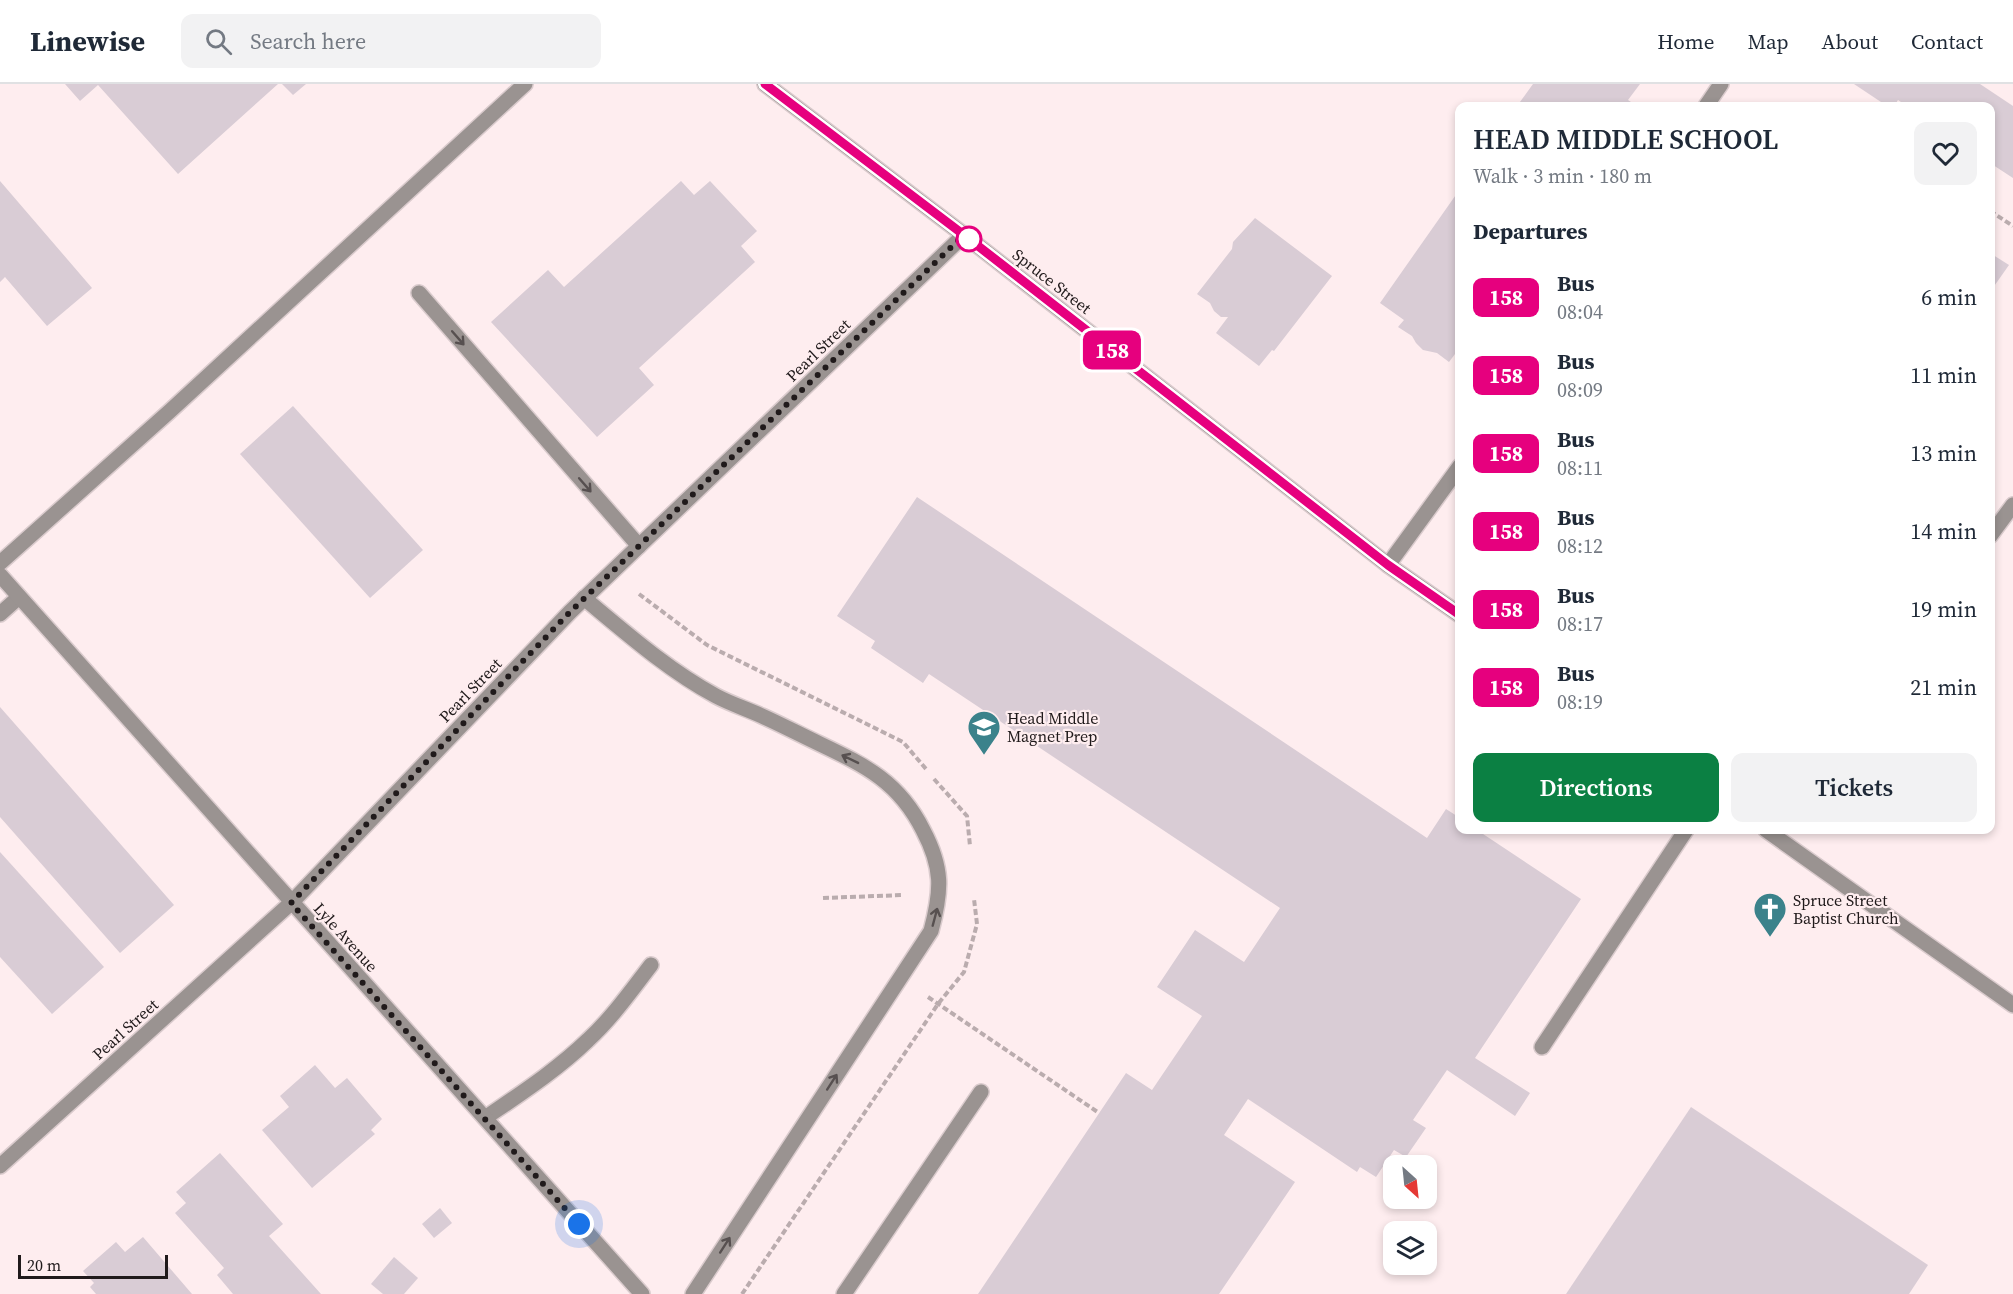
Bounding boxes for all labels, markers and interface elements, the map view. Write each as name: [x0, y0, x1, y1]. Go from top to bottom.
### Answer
search box: [181, 14, 601, 68]
text: Linewise: [30, 22, 145, 60]
icon: search: [202, 25, 235, 58]
text: Search here: [250, 26, 366, 56]
text: Home: [1657, 27, 1715, 56]
text: Map: [1748, 27, 1789, 56]
text: About: [1822, 27, 1878, 56]
text: Contact: [1911, 27, 1983, 56]
text: HEAD MIDDLE SCHOOL: [1473, 120, 1779, 158]
button: heart: [1914, 122, 1977, 185]
text: Walk · 3 min · 180 m: [1473, 162, 1652, 190]
text: Departures: [1473, 216, 1587, 246]
unlabelled marker: [956, 226, 982, 252]
street label: Spruce Street: [1008, 243, 1097, 319]
text: Bus: [1557, 268, 1594, 298]
text: 6 min: [1921, 282, 1977, 312]
text: 158: [1489, 283, 1523, 312]
text: 08:04: [1557, 298, 1603, 326]
street label: Pearl Street: [781, 313, 856, 386]
one-way arrow: [451, 330, 465, 345]
line badge: 158: [1078, 330, 1146, 370]
text: 158: [1095, 336, 1129, 365]
text: Bus: [1557, 346, 1594, 376]
text: 11 min: [1910, 360, 1977, 390]
text: 158: [1489, 361, 1523, 390]
text: 08:09: [1557, 376, 1603, 404]
text: Bus: [1557, 424, 1594, 454]
text: 13 min: [1910, 438, 1977, 468]
text: 158: [1489, 439, 1523, 468]
text: 08:11: [1557, 454, 1603, 482]
one-way arrow: [579, 477, 592, 493]
text: Bus: [1557, 502, 1594, 532]
text: 14 min: [1910, 516, 1977, 546]
text: 158: [1489, 517, 1523, 546]
text: 08:12: [1557, 532, 1603, 560]
text: Bus: [1557, 580, 1594, 610]
text: 19 min: [1910, 594, 1977, 624]
text: 158: [1489, 595, 1523, 624]
text: 08:17: [1557, 610, 1603, 638]
street label: Pearl Street: [434, 652, 507, 727]
text: Bus: [1557, 658, 1594, 688]
text: 21 min: [1910, 672, 1977, 702]
text: 158: [1489, 673, 1523, 702]
text: 08:19: [1557, 688, 1603, 716]
place label: Head Middle Magnet Prep: [1007, 707, 1099, 747]
school or university icon: Head Middle Magnet Prep: [966, 709, 1002, 756]
one-way arrow: [841, 752, 859, 764]
button: Directions: [1473, 753, 1719, 822]
button: Tickets: [1731, 753, 1977, 822]
place label: Spruce Street Baptist Church: [1793, 889, 1899, 929]
church icon: Spruce Street Baptist Church: [1752, 891, 1788, 938]
street label: Lyle Avenue: [309, 898, 383, 976]
one-way arrow: [930, 908, 941, 927]
street label: Pearl Street: [87, 993, 163, 1064]
one-way arrow: [826, 1074, 838, 1091]
north arrow: [1383, 1155, 1437, 1209]
map controls: [1383, 1155, 1437, 1275]
your location: [564, 1209, 594, 1239]
button: layers: [1383, 1221, 1437, 1275]
one-way arrow: [719, 1237, 731, 1254]
scale bar: [18, 1252, 168, 1280]
text: 20 m: [27, 1254, 61, 1276]

